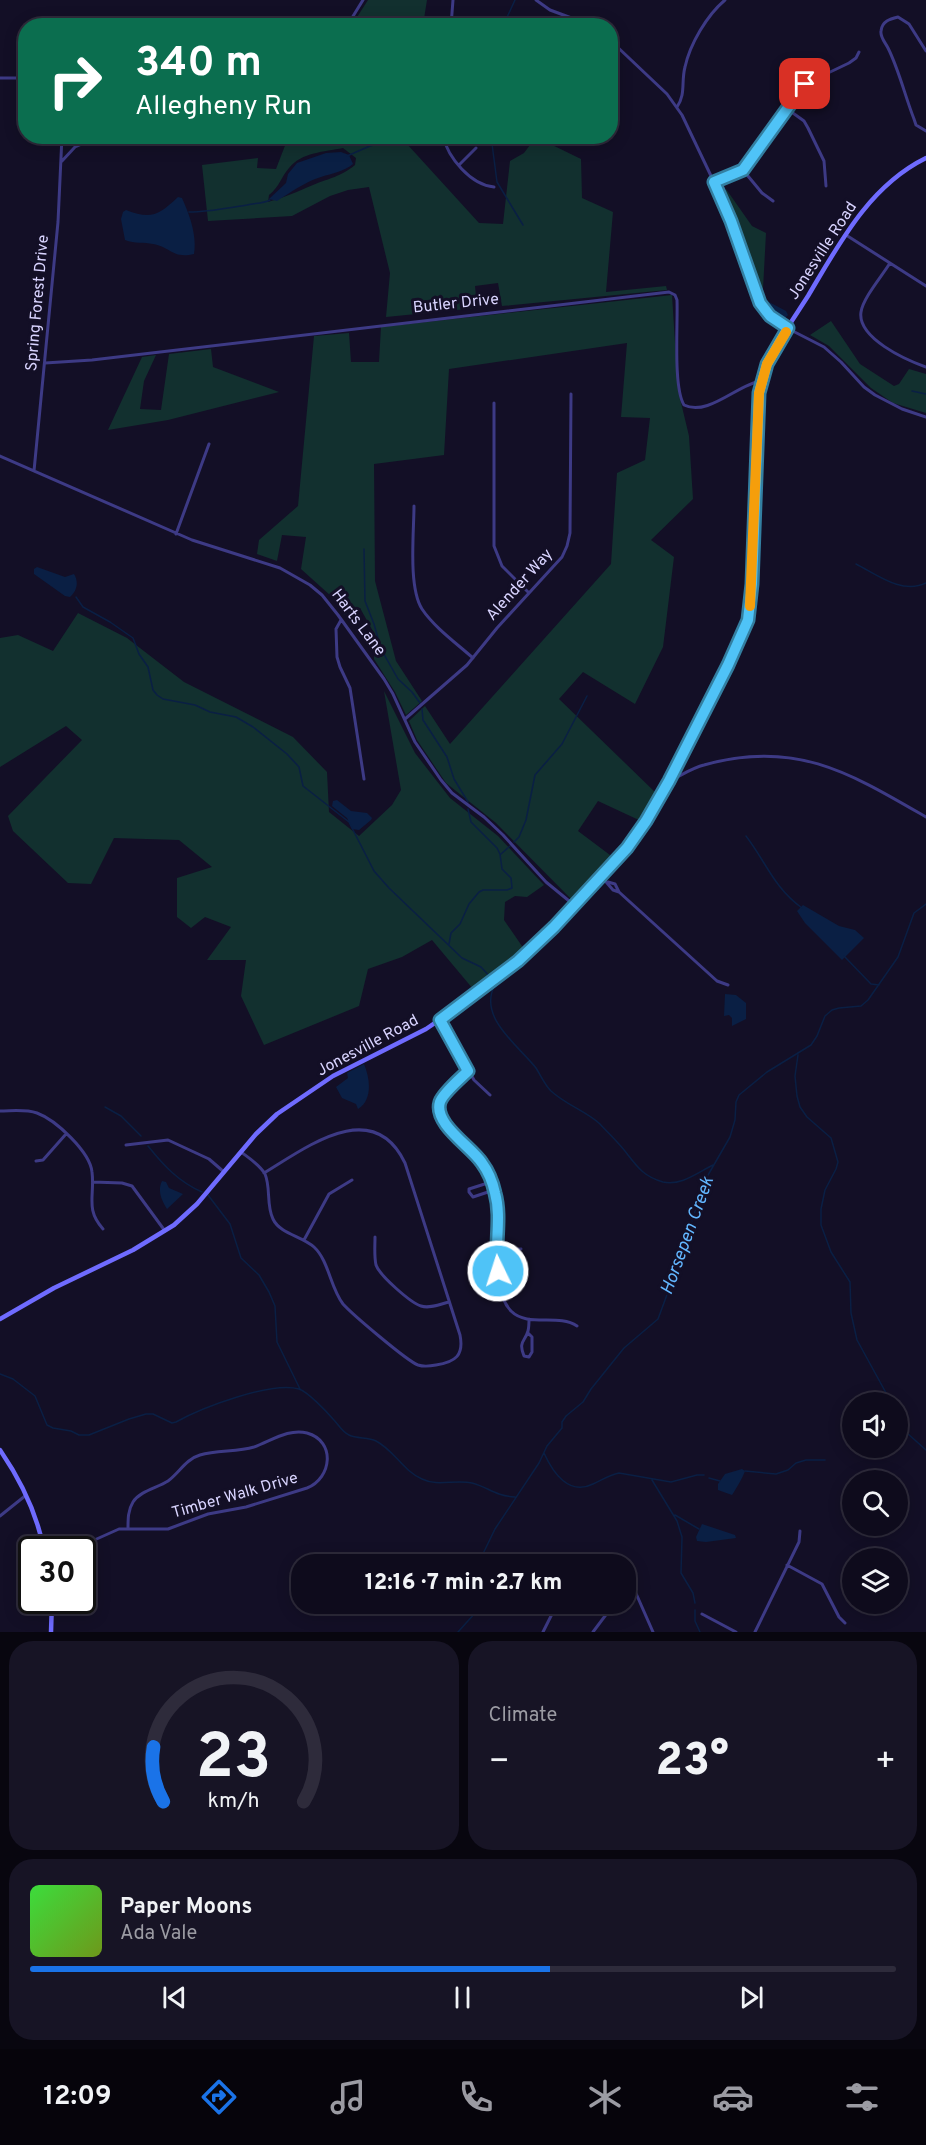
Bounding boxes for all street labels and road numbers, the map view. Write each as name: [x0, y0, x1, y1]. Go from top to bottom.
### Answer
street label: Jonesville Road: [784, 198, 862, 304]
street label: Spring Forest Drive: [22, 234, 54, 372]
street label: Butler Drive: [412, 290, 500, 318]
street label: Alender Way: [482, 545, 558, 625]
street label: Harts Lane: [326, 586, 390, 660]
street label: Jonesville Road: [314, 1011, 422, 1081]
street label: Timber Walk Drive: [170, 1468, 300, 1524]

